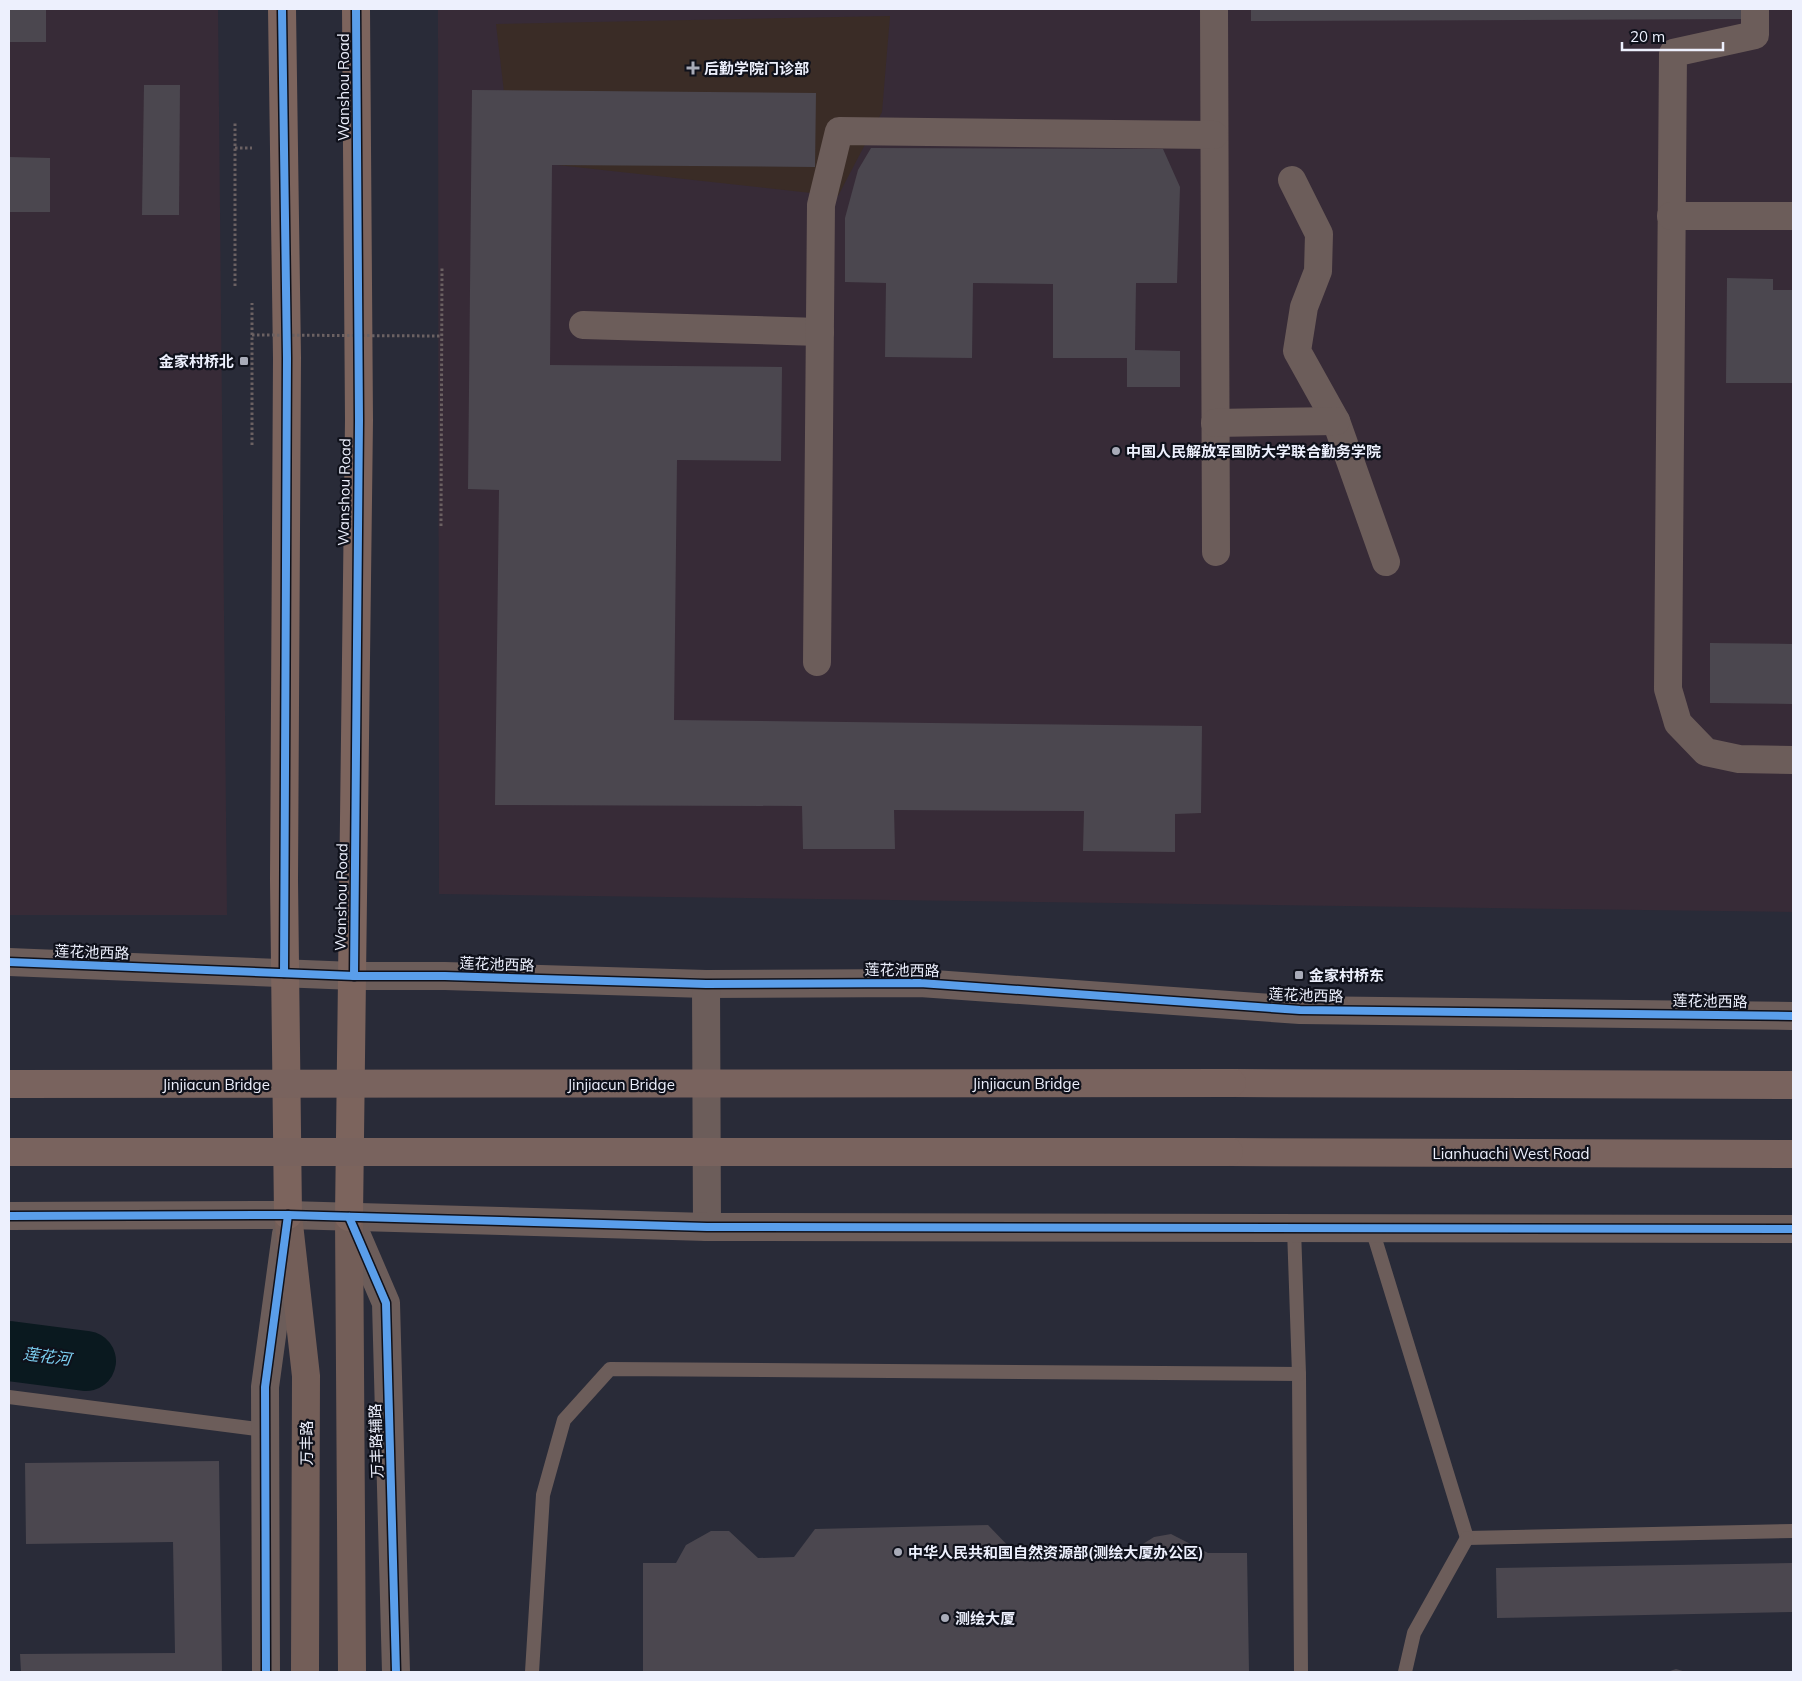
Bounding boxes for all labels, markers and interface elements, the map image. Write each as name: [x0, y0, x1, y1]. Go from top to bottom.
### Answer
scale bar: [1622, 20, 1723, 52]
text: 20 m: [1630, 27, 1665, 46]
street label: Wanshou Road: [334, 33, 353, 141]
place label: 后勤学院门诊部: [704, 59, 809, 78]
marker: 后勤学院门诊部: [686, 61, 700, 75]
place label: 金家村桥北: [159, 352, 234, 371]
marker: 金家村桥北: [238, 355, 250, 367]
street label: Wanshou Road: [334, 438, 354, 546]
place label: 中国人民解放军国防大学联合勤务学院: [1126, 442, 1381, 461]
marker: 中国人民解放军国防大学联合勤务学院: [1110, 445, 1122, 457]
street label: Wanshou Road: [331, 843, 351, 951]
street label: 莲花池西路: [54, 941, 130, 963]
street label: 莲花池西路: [459, 953, 535, 975]
street label: 莲花池西路: [864, 960, 940, 980]
place label: 金家村桥东: [1309, 966, 1384, 985]
marker: 金家村桥东: [1293, 969, 1305, 981]
street label: 莲花池西路: [1268, 984, 1344, 1006]
street label: 莲花池西路: [1672, 991, 1748, 1011]
street label: Jinjiacun Bridge: [972, 1074, 1080, 1093]
street label: Jinjiacun Bridge: [162, 1075, 270, 1094]
street label: Jinjiacun Bridge: [567, 1075, 675, 1094]
street label: Lianhuachi West Road: [1433, 1144, 1589, 1163]
water label: 莲花河: [22, 1343, 75, 1369]
street label: 万丰路辅路: [365, 1403, 387, 1479]
street label: 万丰路: [297, 1420, 316, 1466]
place label: 中华人民共和国自然资源部(测绘大厦办公区): [908, 1543, 1204, 1562]
marker: 中华人民共和国自然资源部(测绘大厦办公区): [892, 1546, 904, 1558]
place label: 测绘大厦: [955, 1609, 1015, 1628]
marker: 测绘大厦: [939, 1612, 951, 1624]

